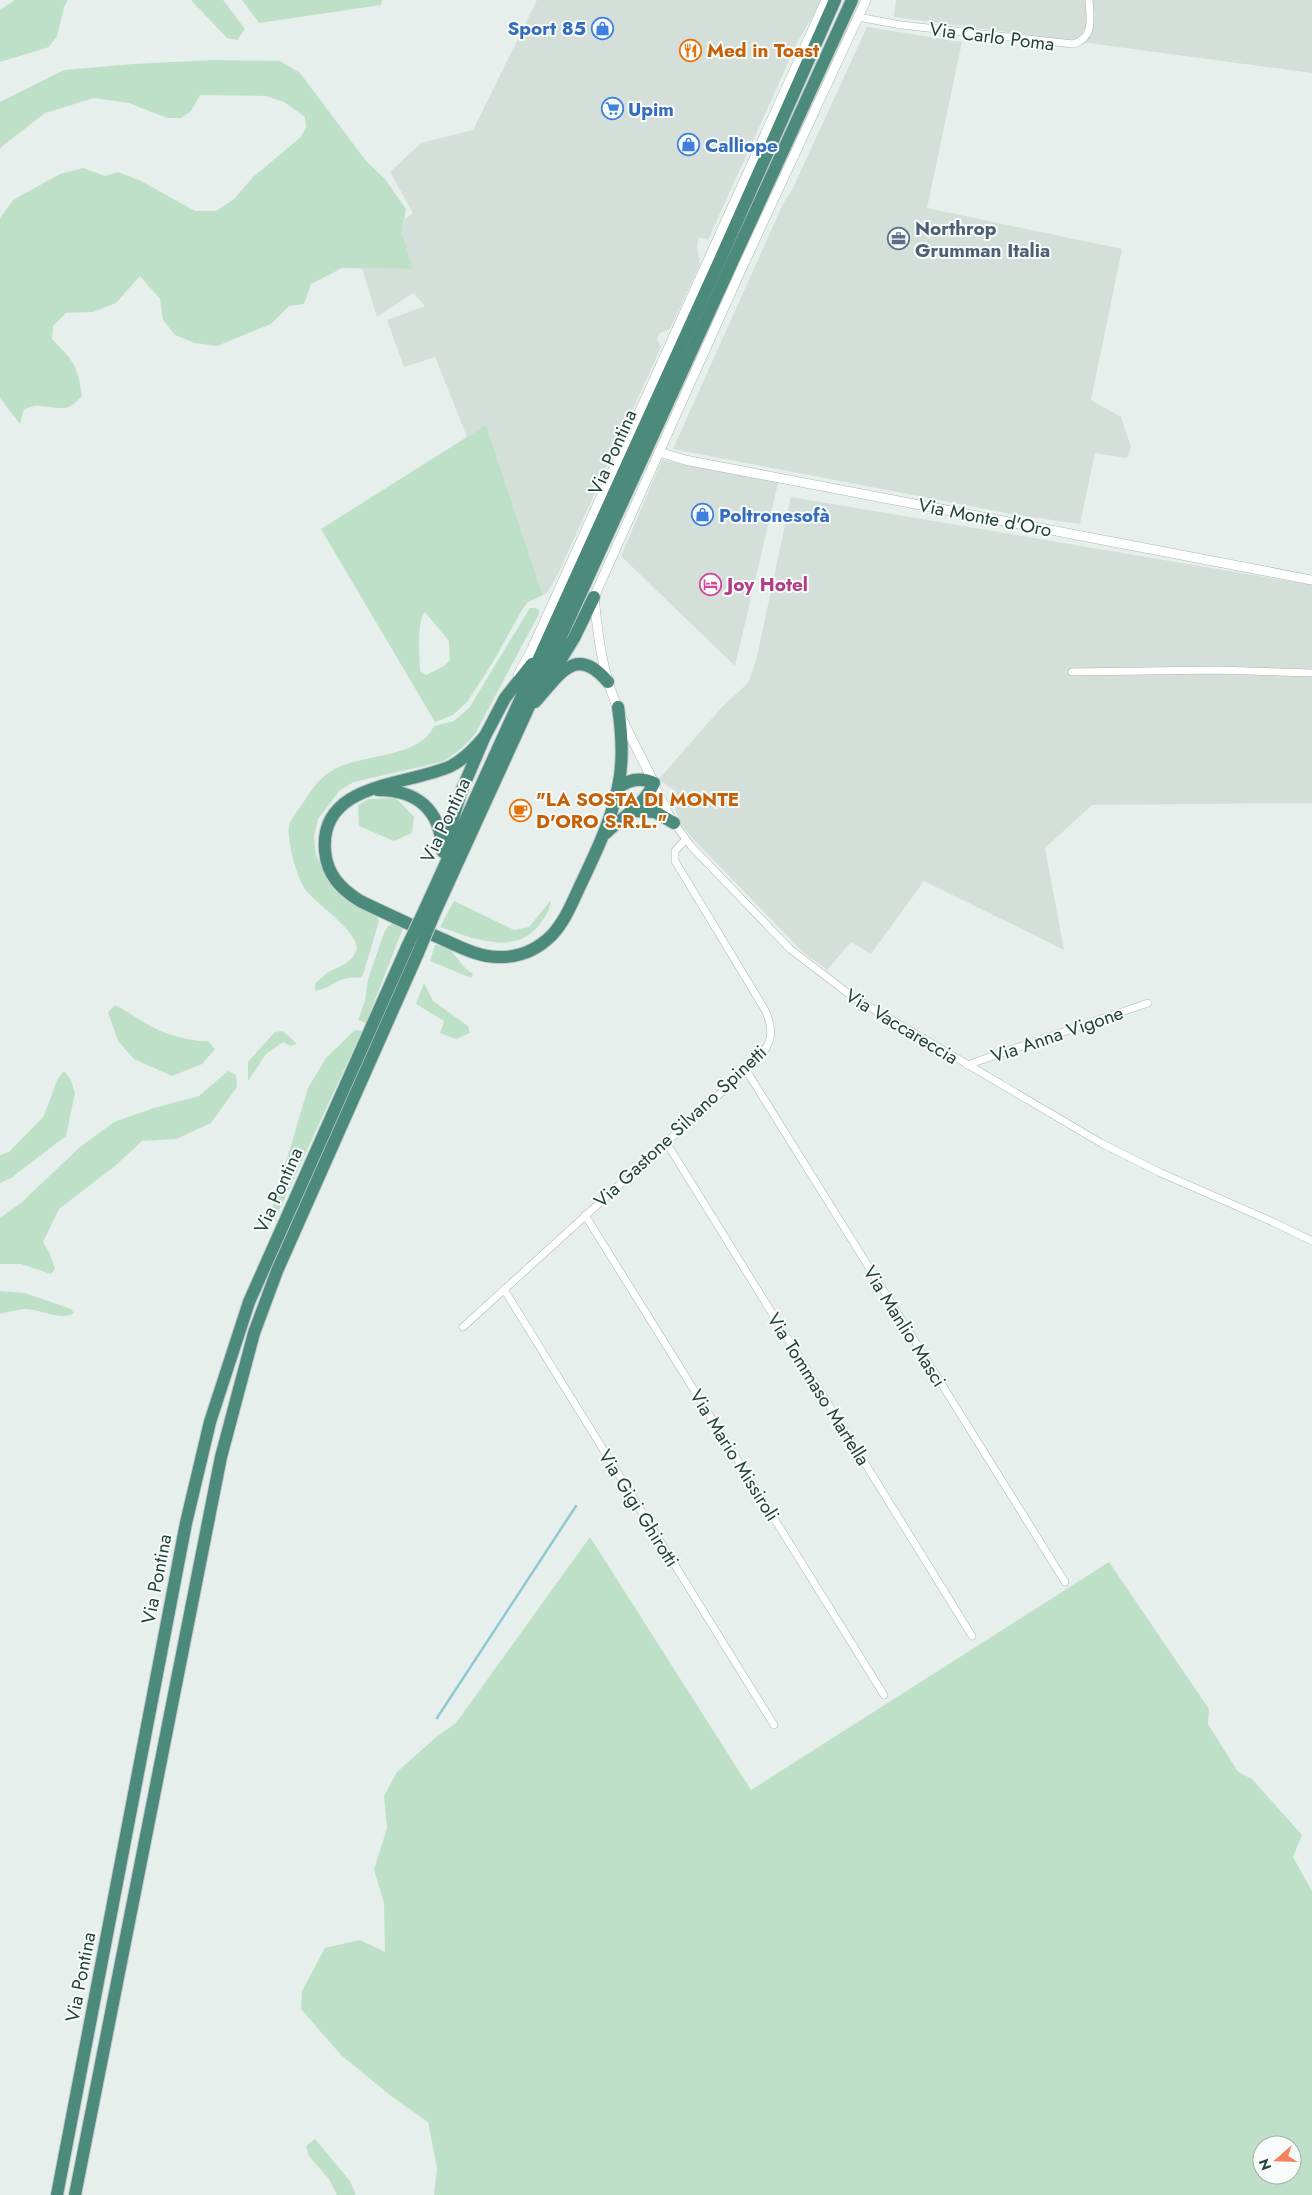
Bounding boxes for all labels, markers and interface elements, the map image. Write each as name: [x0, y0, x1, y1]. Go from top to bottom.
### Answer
place label: Sport 85: [507, 15, 586, 42]
street label: Via Carlo Poma: [928, 15, 1056, 58]
shop icon: Sport 85: [590, 16, 614, 40]
place label: Med in Toast: [707, 37, 819, 64]
restaurant icon: Med in Toast: [679, 38, 703, 62]
place label: Upim: [628, 96, 674, 123]
supermarket icon: Upim: [600, 97, 624, 121]
place label: Calliope: [705, 132, 778, 159]
shop icon: Calliope: [677, 133, 701, 157]
place label: Northrop Grumman Italia: [915, 215, 1050, 264]
office icon: Northrop Grumman Italia: [887, 227, 911, 251]
street label: Via Pontina: [582, 405, 643, 499]
street label: Via Monte d'Oro: [916, 491, 1054, 544]
place label: Poltronesofà: [719, 502, 830, 529]
shop icon: Poltronesofà: [691, 503, 715, 527]
place label: Joy Hotel: [723, 571, 808, 598]
hotel icon: Joy Hotel: [699, 572, 723, 596]
street label: Via Pontina: [414, 773, 477, 867]
place label: "LA SOSTA DI MONTE D'ORO S.R.L.": [536, 786, 739, 835]
cafe icon: "LA SOSTA DI MONTE D'ORO S.R.L.": [508, 798, 532, 822]
street label: Via Vaccareccia: [840, 982, 963, 1071]
street label: Via Anna Vigone: [987, 999, 1127, 1070]
street label: Via Gastone Silvano Spinetti: [588, 1039, 773, 1214]
street label: Via Pontina: [248, 1143, 309, 1237]
street label: Via Manlio Masci: [856, 1260, 953, 1392]
street label: Via Tommaso Martella: [761, 1308, 877, 1471]
street label: Via Mario Missiroli: [683, 1384, 786, 1526]
street label: Via Gigi Ghirotti: [592, 1444, 685, 1572]
street label: Via Pontina: [135, 1532, 178, 1626]
street label: Via Pontina: [59, 1930, 102, 2024]
north arrow: [1252, 2135, 1302, 2185]
text: N: [1253, 2156, 1276, 2173]

